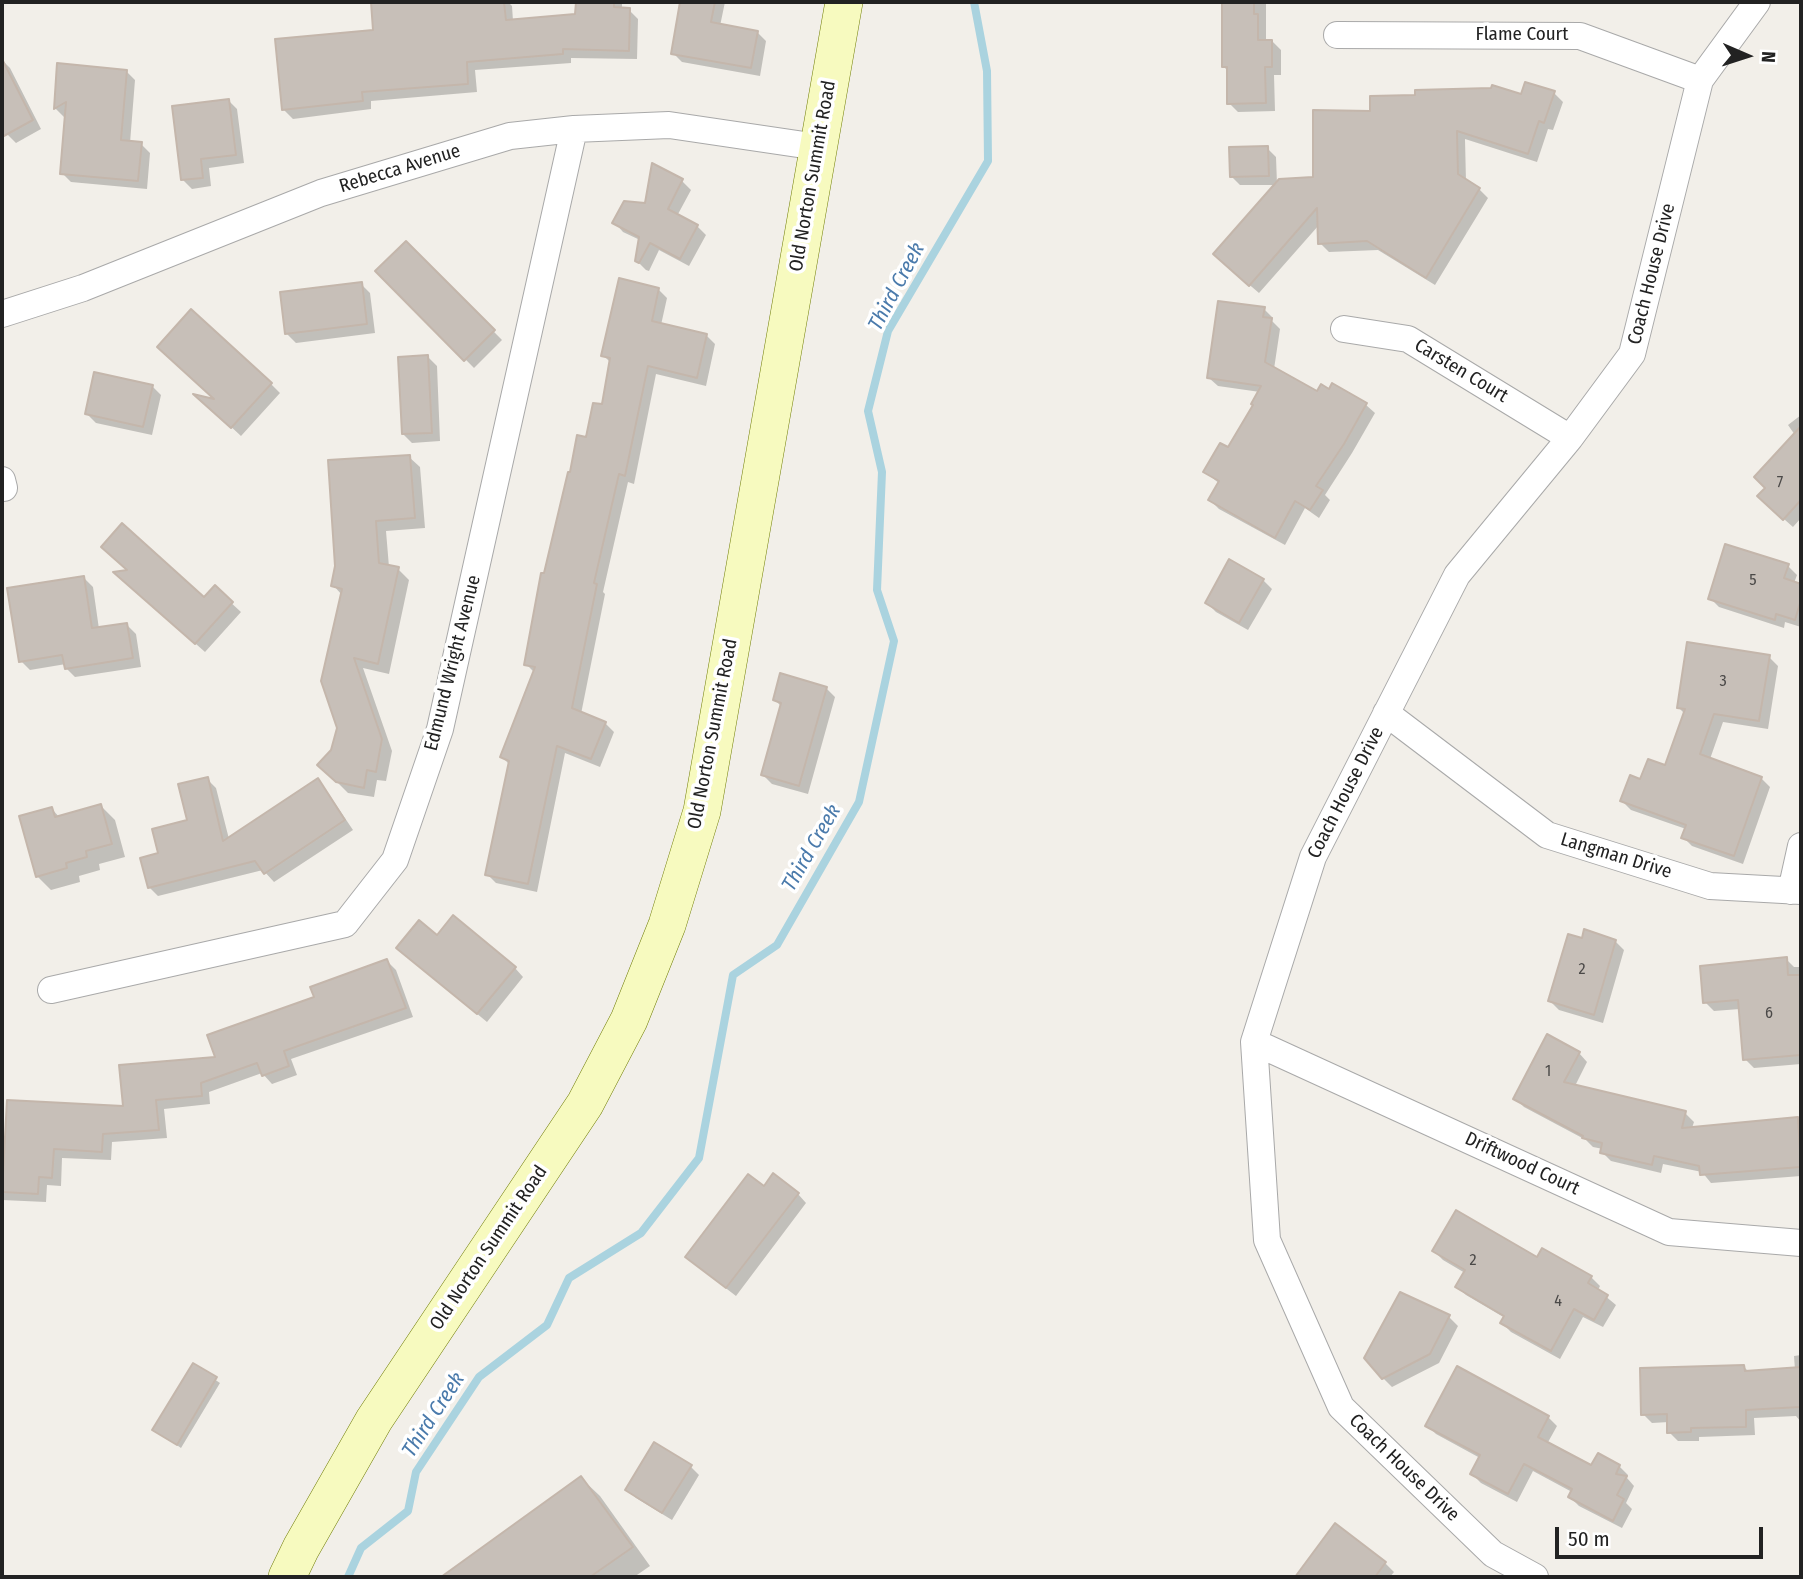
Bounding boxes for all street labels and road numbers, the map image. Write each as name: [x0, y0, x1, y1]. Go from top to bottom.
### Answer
street label: Flame Court: [1476, 24, 1568, 46]
street label: Old Norton Summit Road: [785, 79, 841, 273]
street label: Rebecca Avenue: [337, 140, 463, 198]
street label: Coach House Drive: [1623, 201, 1681, 347]
street label: Carsten Court: [1410, 334, 1512, 408]
street label: Edmund Wright Avenue: [420, 573, 486, 753]
street label: Old Norton Summit Road: [683, 637, 743, 831]
street label: Coach House Drive: [1303, 723, 1389, 863]
street label: Langman Drive: [1558, 828, 1674, 884]
street label: Driftwood Court: [1461, 1128, 1583, 1200]
street label: Old Norton Summit Road: [425, 1161, 553, 1335]
street label: Coach House Drive: [1344, 1410, 1464, 1526]

